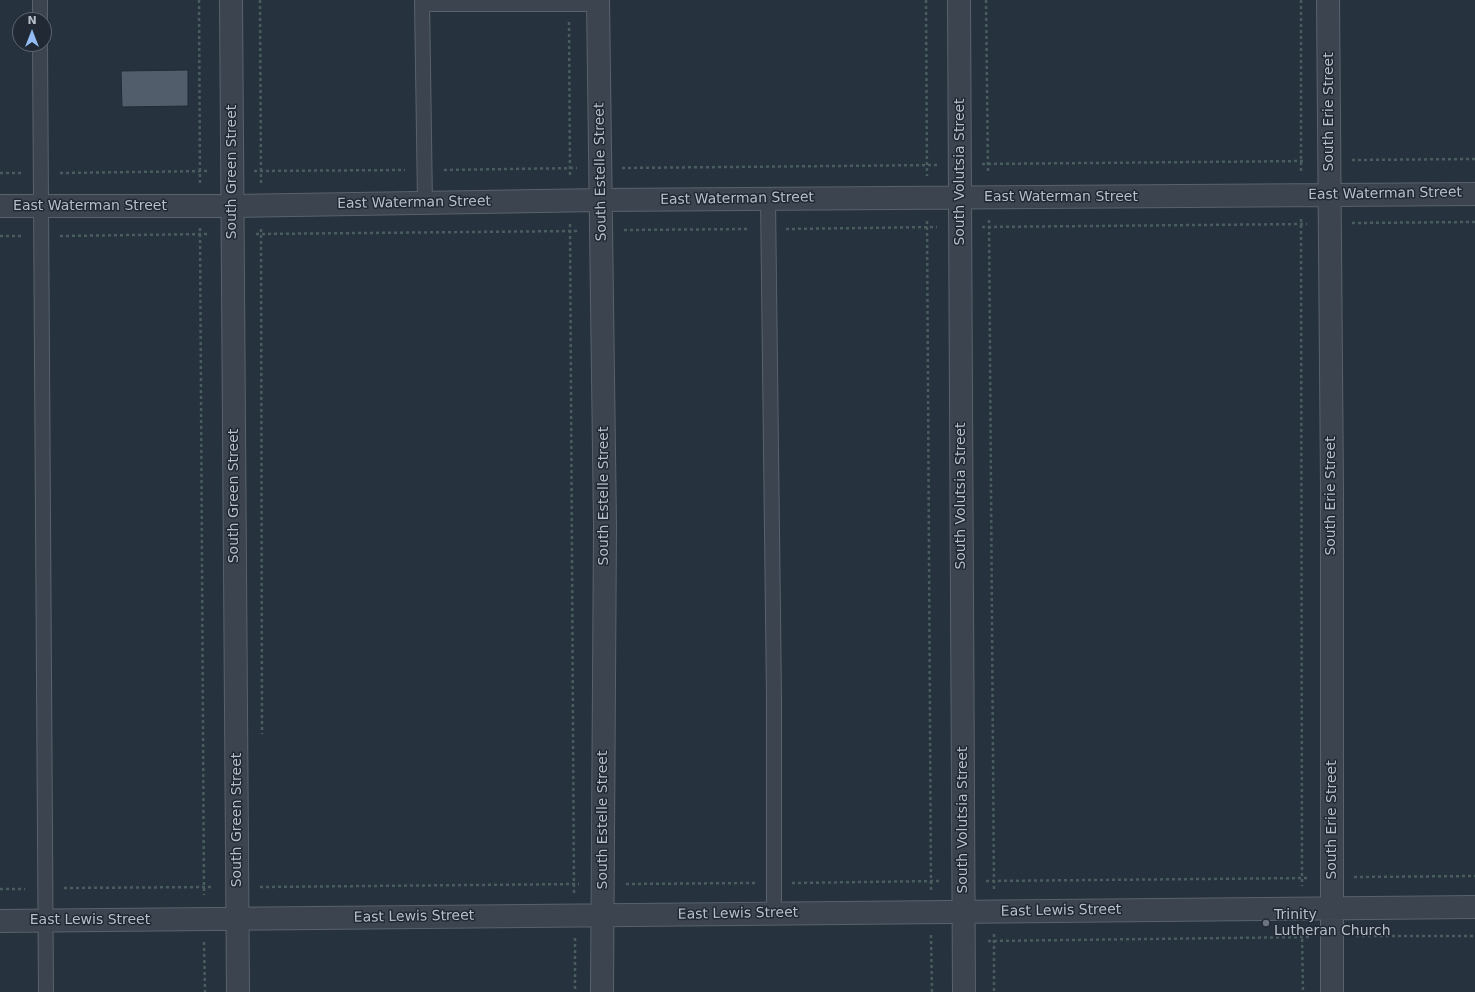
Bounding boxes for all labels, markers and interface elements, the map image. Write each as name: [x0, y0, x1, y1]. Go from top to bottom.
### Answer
north arrow: [12, 12, 52, 52]
text: N: [27, 14, 37, 27]
street label: South Erie Street: [1321, 52, 1337, 172]
street label: South Volutsia Street: [952, 98, 968, 246]
street label: South Estelle Street: [591, 102, 611, 242]
street label: South Green Street: [224, 105, 240, 239]
street label: East Waterman Street: [1308, 184, 1462, 204]
street label: East Waterman Street: [660, 189, 814, 209]
street label: East Waterman Street: [984, 189, 1138, 205]
street label: East Waterman Street: [337, 193, 491, 213]
street label: East Waterman Street: [13, 198, 167, 214]
street label: South Volutsia Street: [953, 422, 969, 570]
street label: South Estelle Street: [596, 427, 612, 565]
street label: South Green Street: [226, 429, 242, 563]
street label: South Erie Street: [1323, 436, 1339, 556]
street label: South Volutsia Street: [955, 746, 971, 894]
street label: South Estelle Street: [595, 751, 611, 889]
street label: South Green Street: [229, 753, 245, 887]
street label: South Erie Street: [1324, 760, 1340, 880]
street label: East Lewis Street: [1001, 902, 1121, 920]
street label: East Lewis Street: [678, 905, 798, 923]
place label: Trinity Lutheran Church: [1274, 907, 1391, 940]
street label: East Lewis Street: [354, 908, 474, 926]
street label: East Lewis Street: [30, 912, 150, 928]
marker: Trinity Lutheran Church: [1261, 918, 1271, 928]

